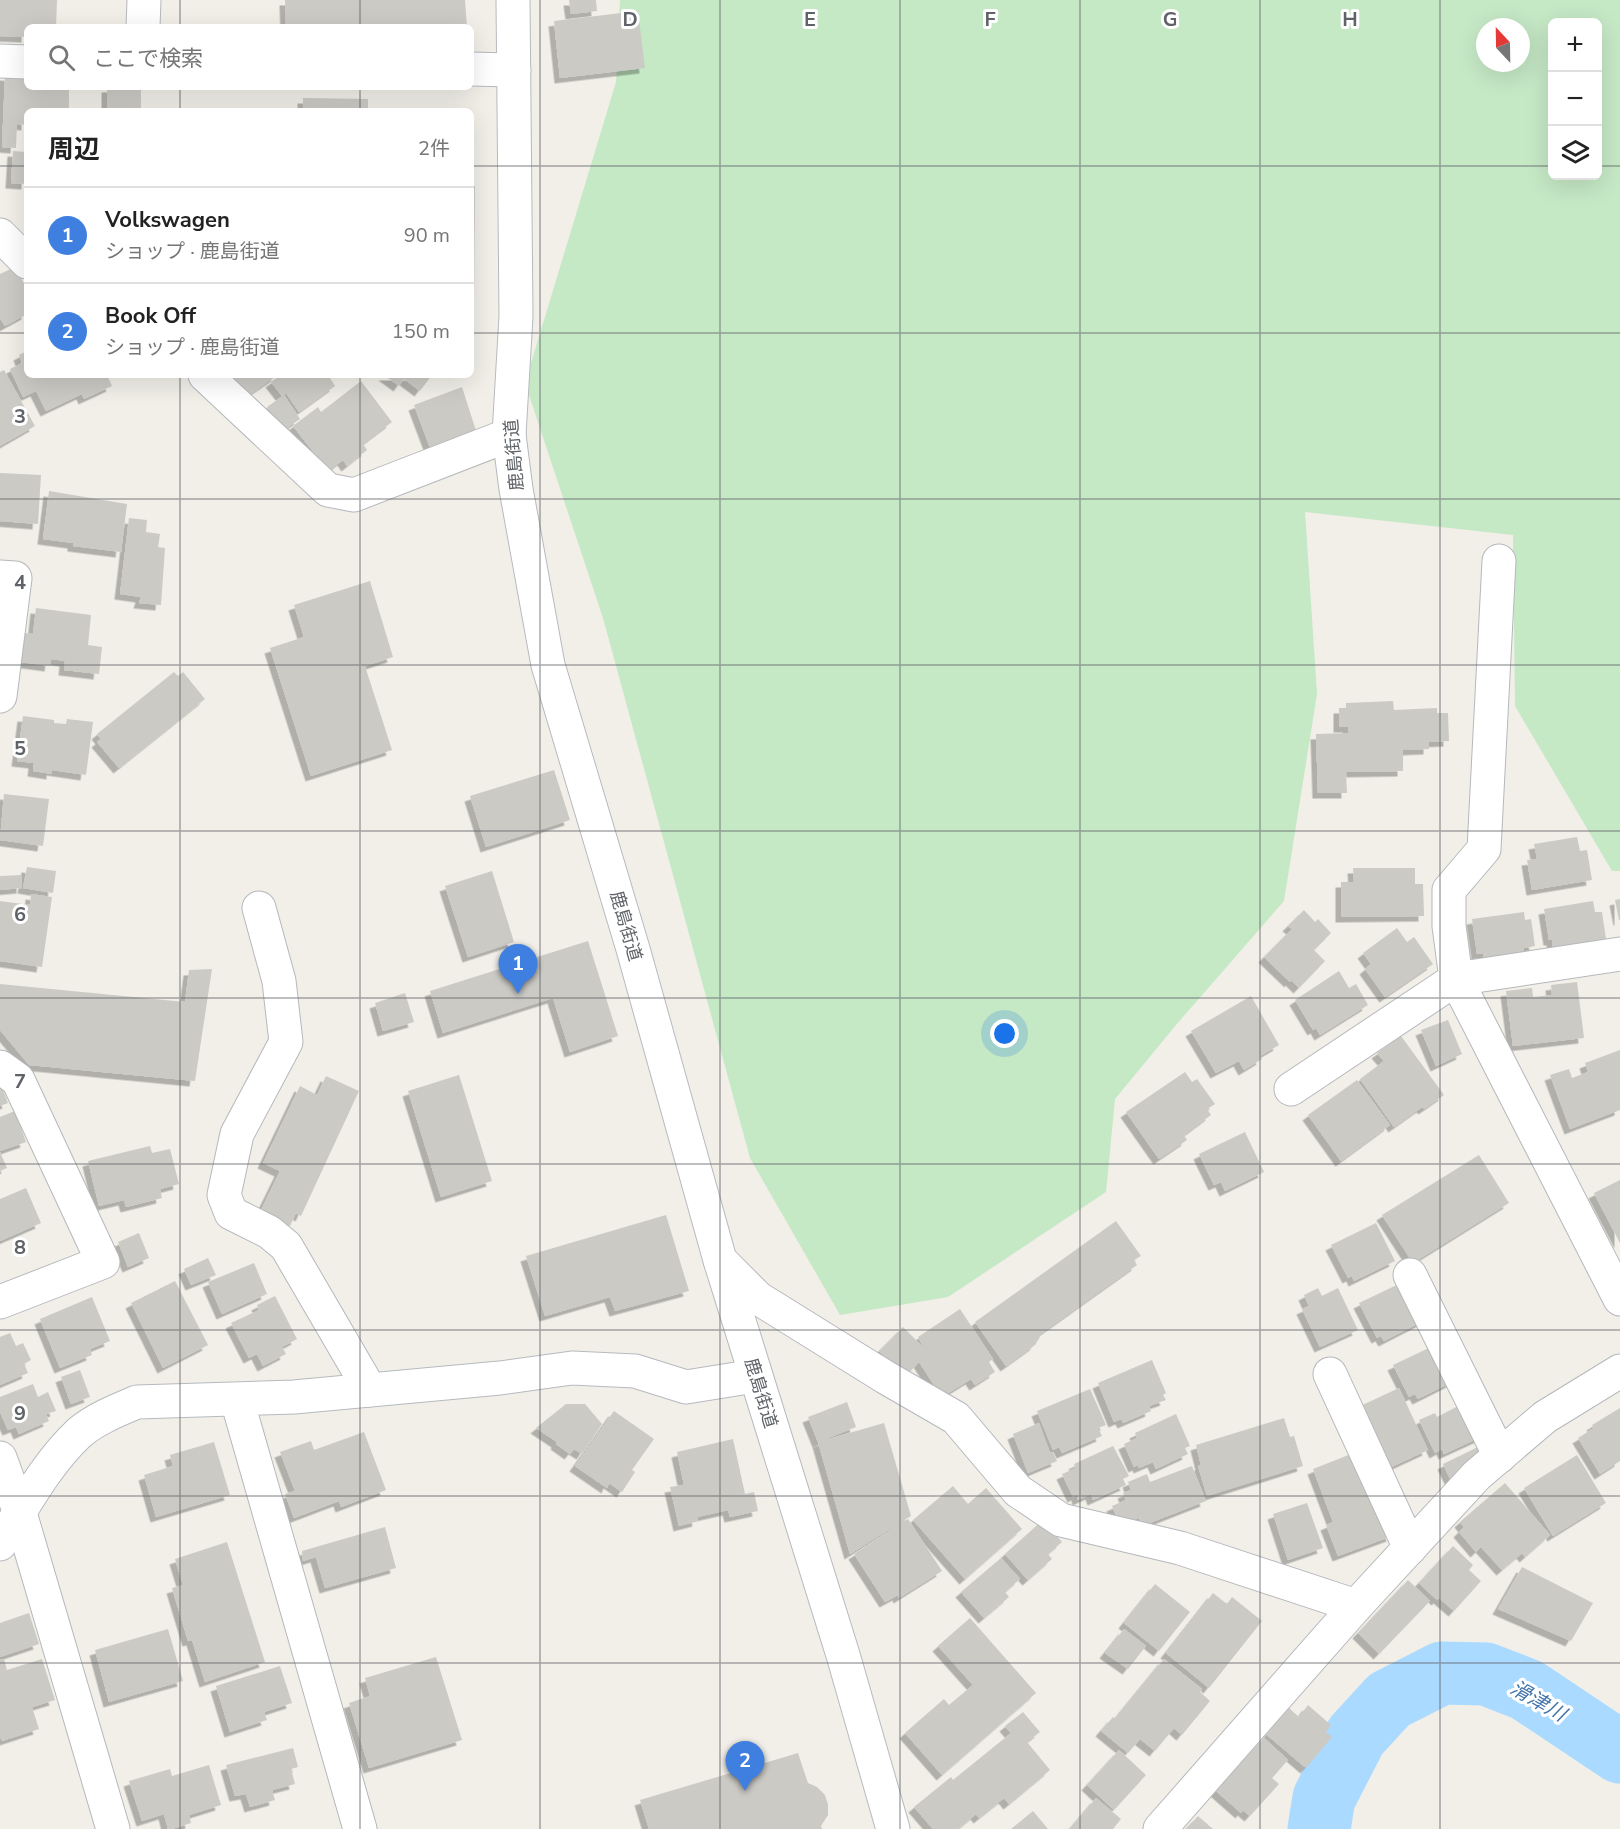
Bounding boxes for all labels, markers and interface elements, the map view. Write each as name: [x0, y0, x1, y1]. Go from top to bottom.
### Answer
text: D: [622, 6, 638, 33]
text: E: [804, 6, 816, 33]
text: F: [984, 6, 996, 33]
text: G: [1163, 6, 1177, 33]
text: H: [1342, 6, 1358, 33]
north arrow: [1476, 18, 1530, 72]
map controls: [1548, 18, 1602, 180]
button: +: [1548, 18, 1602, 72]
search box: [24, 24, 474, 90]
icon: search: [45, 41, 78, 74]
text: ここで検索: [93, 44, 203, 74]
button: −: [1548, 72, 1602, 126]
button: layers: [1548, 126, 1602, 180]
text: 周辺: [48, 132, 100, 167]
text: 2件: [418, 135, 450, 162]
text: Volkswagen: [105, 205, 230, 235]
text: 1: [62, 222, 74, 249]
text: 90 m: [404, 222, 450, 249]
text: ショップ · 鹿島街道: [105, 238, 280, 265]
text: Book Off: [105, 301, 196, 331]
text: 2: [62, 318, 74, 345]
text: 150 m: [392, 318, 450, 345]
text: ショップ · 鹿島街道: [105, 334, 280, 361]
text: 3: [14, 403, 26, 430]
street label: 鹿島街道: [499, 418, 529, 492]
text: 4: [14, 569, 26, 596]
text: 5: [14, 735, 26, 762]
street label: 鹿島街道: [605, 888, 647, 964]
text: 6: [14, 901, 26, 928]
pin: 1: [498, 944, 538, 994]
your location: [990, 1019, 1019, 1048]
text: 7: [14, 1068, 26, 1095]
text: 8: [14, 1234, 26, 1261]
street label: 鹿島街道: [739, 1355, 783, 1431]
text: 9: [14, 1400, 26, 1427]
water label: 滑津川: [1505, 1674, 1572, 1729]
pin: 2: [726, 1742, 764, 1791]

